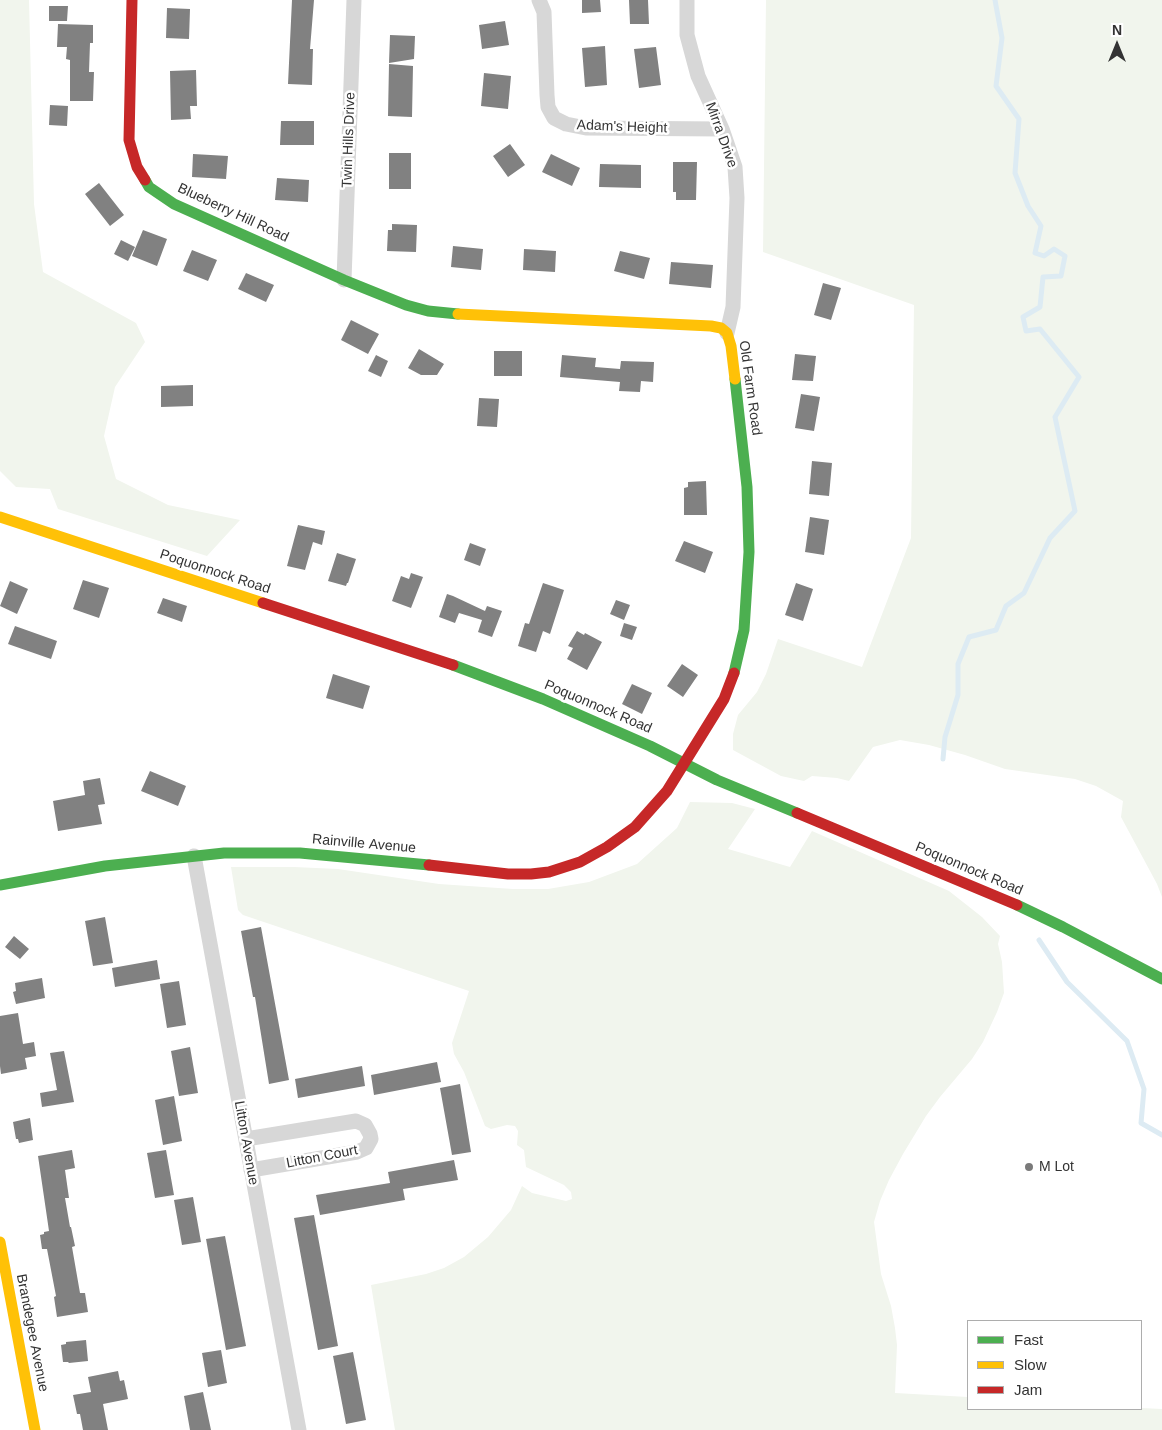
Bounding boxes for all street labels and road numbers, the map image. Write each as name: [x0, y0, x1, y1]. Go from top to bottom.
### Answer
street label: Twin Hills Drive: [339, 92, 359, 188]
street label: Mirra Drive: [701, 100, 741, 170]
street label: Adam's Height: [576, 117, 668, 137]
street label: Blueberry Hill Road: [175, 180, 291, 246]
street label: Old Farm Road: [735, 339, 765, 437]
street label: Poquonnock Road: [158, 546, 272, 598]
street label: Poquonnock Road: [542, 677, 654, 737]
street label: Rainville Avenue: [311, 831, 417, 857]
street label: Poquonnock Road: [913, 839, 1025, 899]
street label: Litton Avenue: [230, 1100, 262, 1186]
street label: Litton Court: [285, 1142, 359, 1172]
street label: Brandegee Avenue: [12, 1273, 52, 1393]

